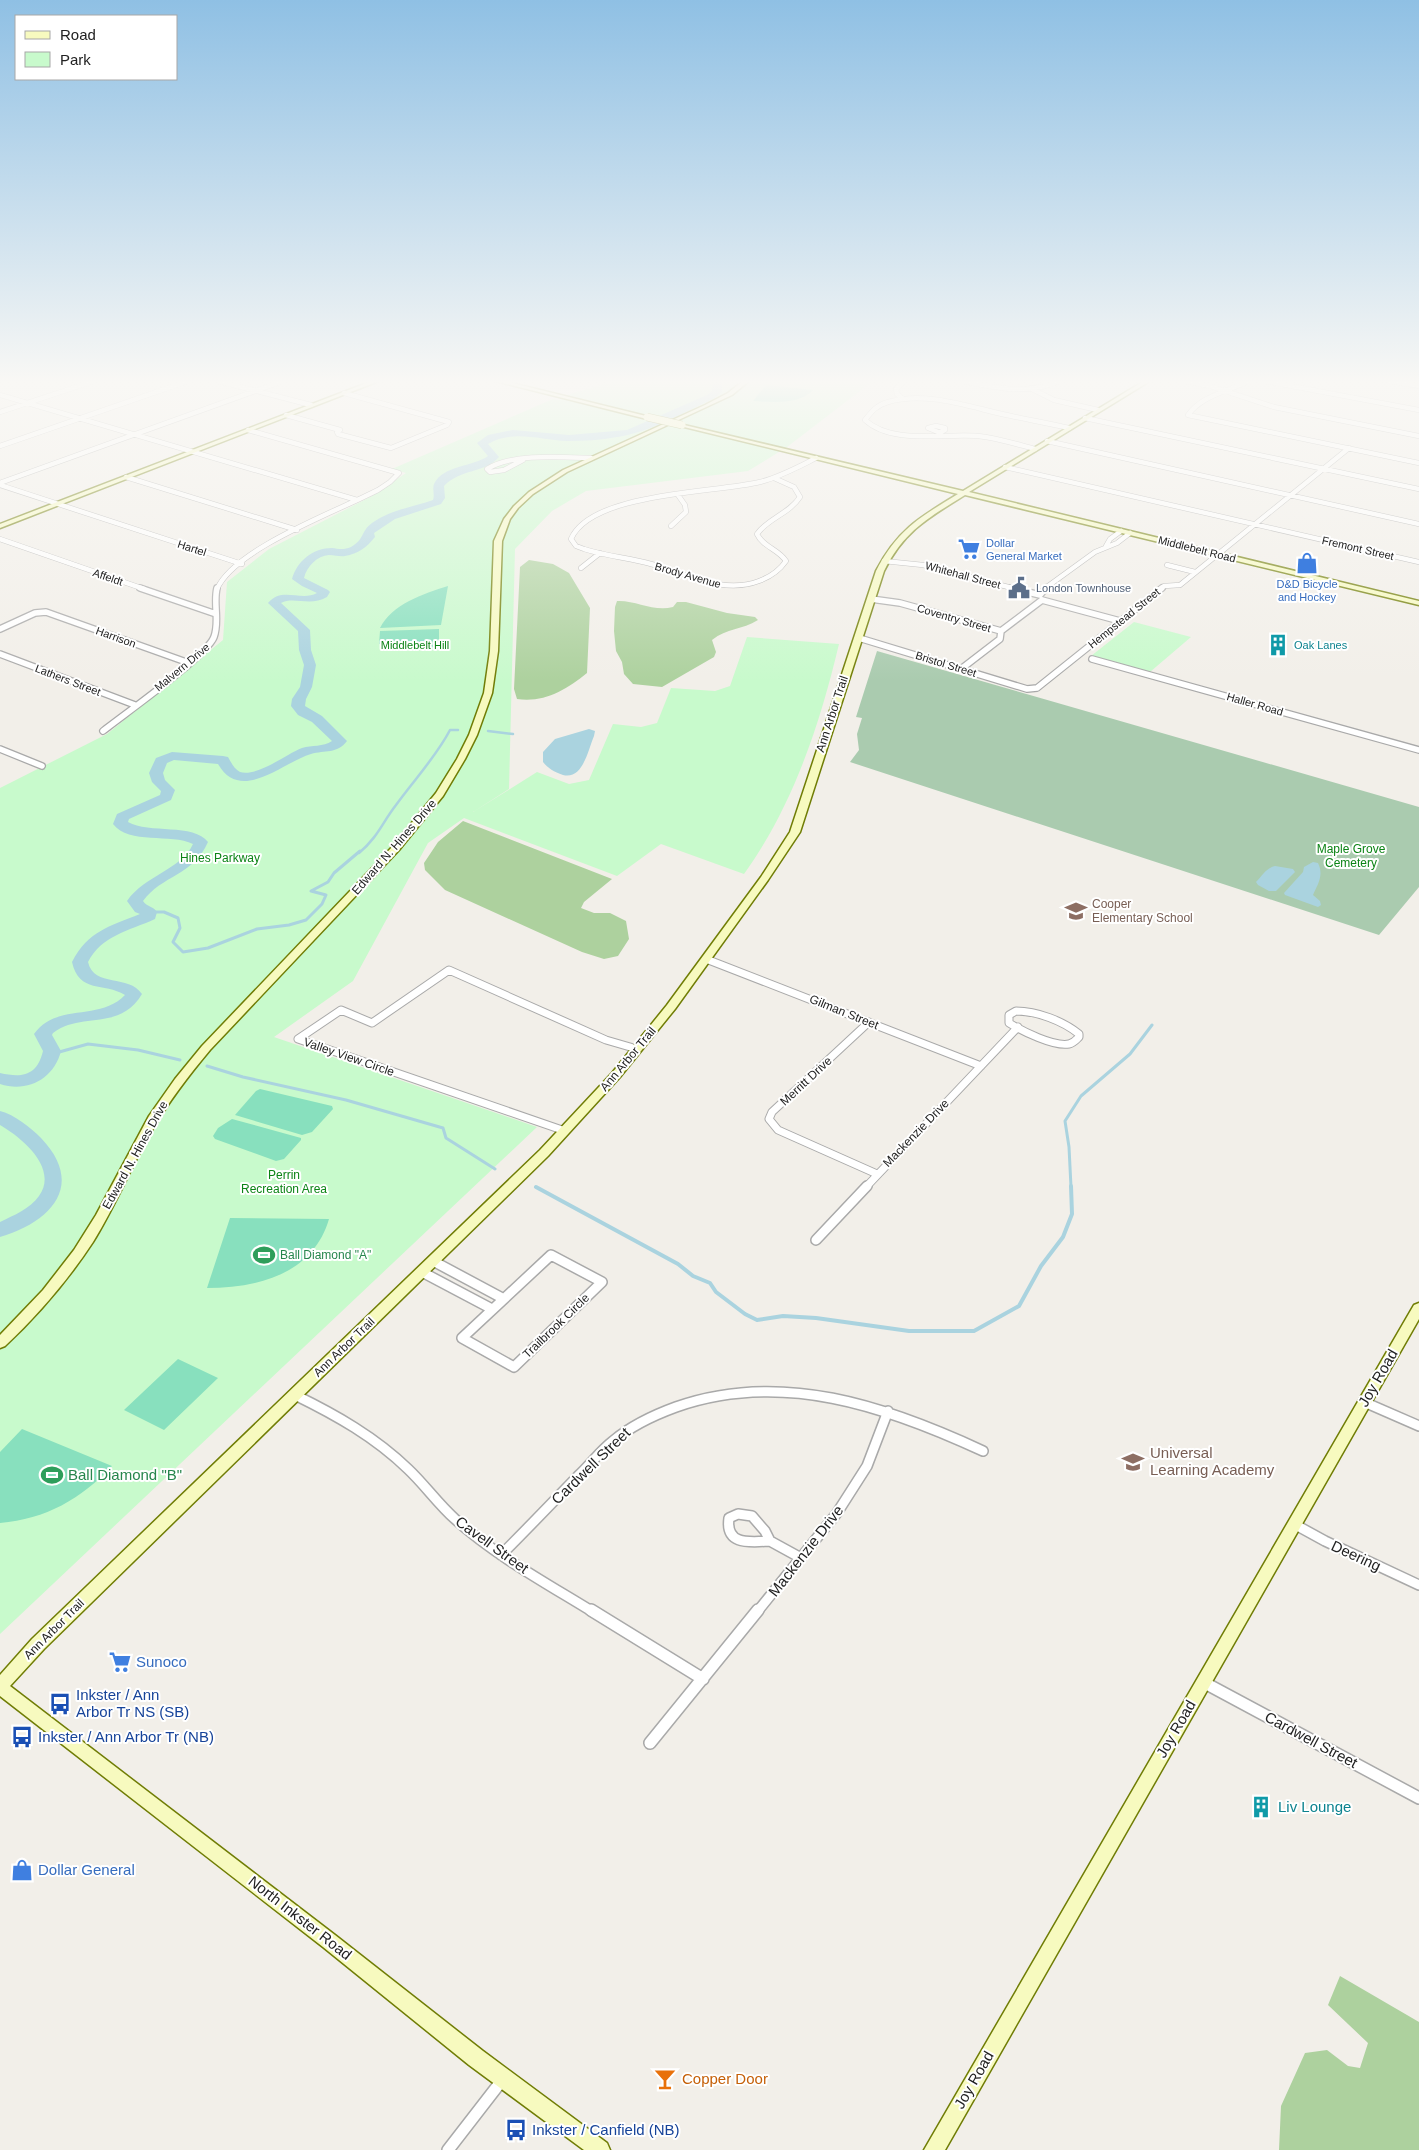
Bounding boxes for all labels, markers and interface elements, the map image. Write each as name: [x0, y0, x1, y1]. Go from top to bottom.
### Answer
legend: [15, 15, 178, 80]
text: Road: [60, 26, 96, 43]
text: Park: [60, 51, 91, 68]
street label: Middlebelt Road: [1157, 534, 1237, 564]
street label: Fremont Street: [1321, 534, 1395, 562]
supermarket icon: Dollar General Market: [956, 536, 982, 562]
place label: Dollar General Market: [986, 537, 1062, 562]
street label: Hartel: [176, 538, 208, 558]
shop icon: D&D Bicycle and Hockey: [1294, 550, 1320, 576]
street label: Whitehall Street: [924, 559, 1002, 591]
street label: Brody Avenue: [654, 560, 722, 590]
street label: Affeldt: [91, 566, 125, 588]
public building icon: London Townhouse: [1006, 575, 1032, 601]
place label: D&D Bicycle and Hockey: [1276, 578, 1338, 603]
place label: London Townhouse: [1036, 582, 1131, 594]
street label: Hempstead Street: [1086, 585, 1162, 651]
street label: Coventry Street: [916, 602, 992, 634]
street label: Harrison: [94, 624, 138, 650]
building icon: Oak Lanes: [1265, 632, 1291, 658]
park label: Middlebelt Hill: [381, 639, 449, 651]
place label: Oak Lanes: [1294, 639, 1348, 651]
street label: Malvern Drive: [152, 641, 212, 693]
street label: Bristol Street: [914, 649, 978, 679]
street label: Lathers Street: [34, 662, 102, 698]
street label: Ann Arbor Trail: [813, 674, 851, 754]
street label: Haller Road: [1225, 690, 1285, 718]
street label: Edward N. Hines Drive: [349, 796, 439, 897]
park label: Maple Grove Cemetery: [1317, 842, 1386, 870]
park label: Hines Parkway: [180, 851, 260, 865]
place label: Cooper Elementary School: [1092, 897, 1193, 925]
school or university icon: Cooper Elementary School: [1063, 898, 1089, 924]
street label: Gilman Street: [807, 992, 881, 1032]
street label: Ann Arbor Trail: [597, 1024, 659, 1094]
street label: Valley View Circle: [302, 1035, 396, 1079]
street label: Merritt Drive: [777, 1053, 835, 1108]
street label: Mackenzie Drive: [880, 1096, 952, 1170]
street label: Edward N. Hines Drive: [99, 1098, 171, 1211]
park label: Perrin Recreation Area: [241, 1168, 327, 1196]
sports icon: Ball Diamond "A": [251, 1242, 277, 1268]
place label: Ball Diamond "A": [280, 1248, 371, 1262]
street label: Trailbrook Circle: [520, 1291, 592, 1361]
street label: Ann Arbor Trail: [311, 1314, 377, 1380]
street label: Joy Road: [1354, 1346, 1401, 1409]
street label: Cardwell Street: [548, 1423, 634, 1507]
place label: Universal Learning Academy: [1150, 1444, 1275, 1478]
school or university icon: Universal Learning Academy: [1120, 1449, 1146, 1475]
sports icon: Ball Diamond "B": [39, 1462, 65, 1488]
place label: Ball Diamond "B": [68, 1466, 182, 1483]
street label: Mackenzie Drive: [765, 1502, 846, 1600]
street label: Cavell Street: [453, 1512, 533, 1577]
street label: Deering: [1329, 1537, 1384, 1574]
street label: Ann Arbor Trail: [21, 1596, 87, 1662]
supermarket icon: Sunoco: [107, 1649, 133, 1675]
place label: Sunoco: [136, 1653, 187, 1670]
place label: Inkster / Ann Arbor Tr NS (SB): [76, 1686, 189, 1720]
bus stop icon: Inkster / Ann Arbor Tr NS (SB): [47, 1691, 73, 1717]
street label: Joy Road: [1152, 1697, 1199, 1760]
street label: Cardwell Street: [1262, 1708, 1361, 1772]
bus stop icon: Inkster / Ann Arbor Tr (NB): [9, 1724, 35, 1750]
place label: Inkster / Ann Arbor Tr (NB): [38, 1728, 214, 1745]
building icon: Liv Lounge: [1248, 1794, 1274, 1820]
place label: Liv Lounge: [1278, 1798, 1351, 1815]
shop icon: Dollar General: [9, 1857, 35, 1883]
place label: Dollar General: [38, 1861, 135, 1878]
street label: North Inkster Road: [245, 1872, 355, 1963]
street label: Joy Road: [950, 2048, 997, 2111]
bar icon: Copper Door: [652, 2066, 678, 2092]
place label: Copper Door: [682, 2070, 768, 2087]
bus stop icon: Inkster / Canfield (NB): [503, 2117, 529, 2143]
place label: Inkster / Canfield (NB): [532, 2121, 680, 2138]

